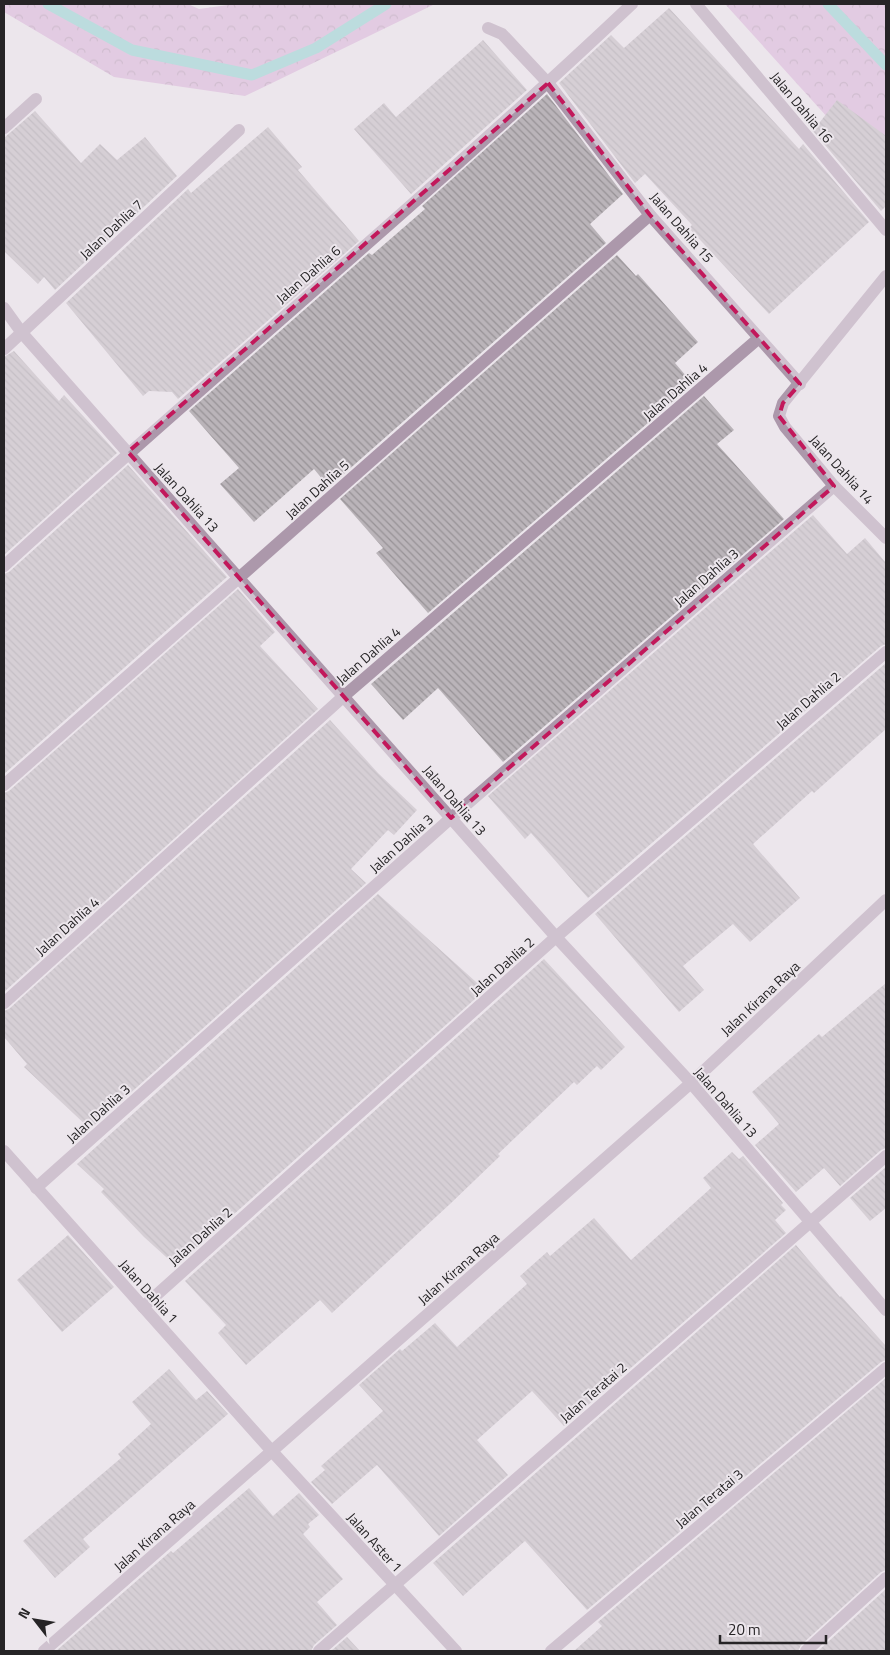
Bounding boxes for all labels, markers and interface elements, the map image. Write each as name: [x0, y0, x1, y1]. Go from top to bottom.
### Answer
street label: Jalan Dahlia 16: [766, 67, 838, 147]
street label: Jalan Dahlia 15: [645, 187, 719, 267]
street label: Jalan Dahlia 7: [75, 194, 147, 264]
street label: Jalan Dahlia 6: [271, 240, 345, 308]
street label: Jalan Dahlia 4: [638, 357, 712, 425]
street label: Jalan Dahlia 14: [805, 429, 879, 509]
street label: Jalan Dahlia 5: [280, 454, 354, 523]
street label: Jalan Dahlia 13: [150, 457, 224, 537]
street label: Jalan Dahlia 3: [669, 543, 743, 611]
street label: Jalan Dahlia 4: [331, 621, 405, 689]
street label: Jalan Dahlia 2: [771, 666, 845, 734]
street label: Jalan Dahlia 13: [418, 760, 492, 840]
street label: Jalan Dahlia 3: [364, 809, 438, 877]
street label: Jalan Dahlia 4: [30, 891, 104, 960]
street label: Jalan Dahlia 2: [465, 932, 539, 1000]
street label: Jalan Kirana Raya: [716, 956, 804, 1040]
street label: Jalan Dahlia 13: [689, 1062, 763, 1142]
street label: Jalan Dahlia 3: [61, 1079, 135, 1147]
street label: Jalan Dahlia 2: [163, 1202, 237, 1270]
street label: Jalan Kirana Raya: [413, 1227, 503, 1309]
street label: Jalan Dahlia 1: [115, 1254, 183, 1328]
street label: Jalan Teratai 2: [555, 1357, 631, 1427]
street label: Jalan Teratai 3: [671, 1463, 747, 1533]
street label: Jalan Kirana Raya: [109, 1494, 199, 1576]
street label: Jalan Aster 1: [342, 1507, 408, 1577]
north arrow: [10, 1595, 60, 1645]
text: N: [12, 1603, 35, 1623]
scale bar: [720, 1612, 826, 1644]
text: 20 m: [728, 1618, 761, 1641]

